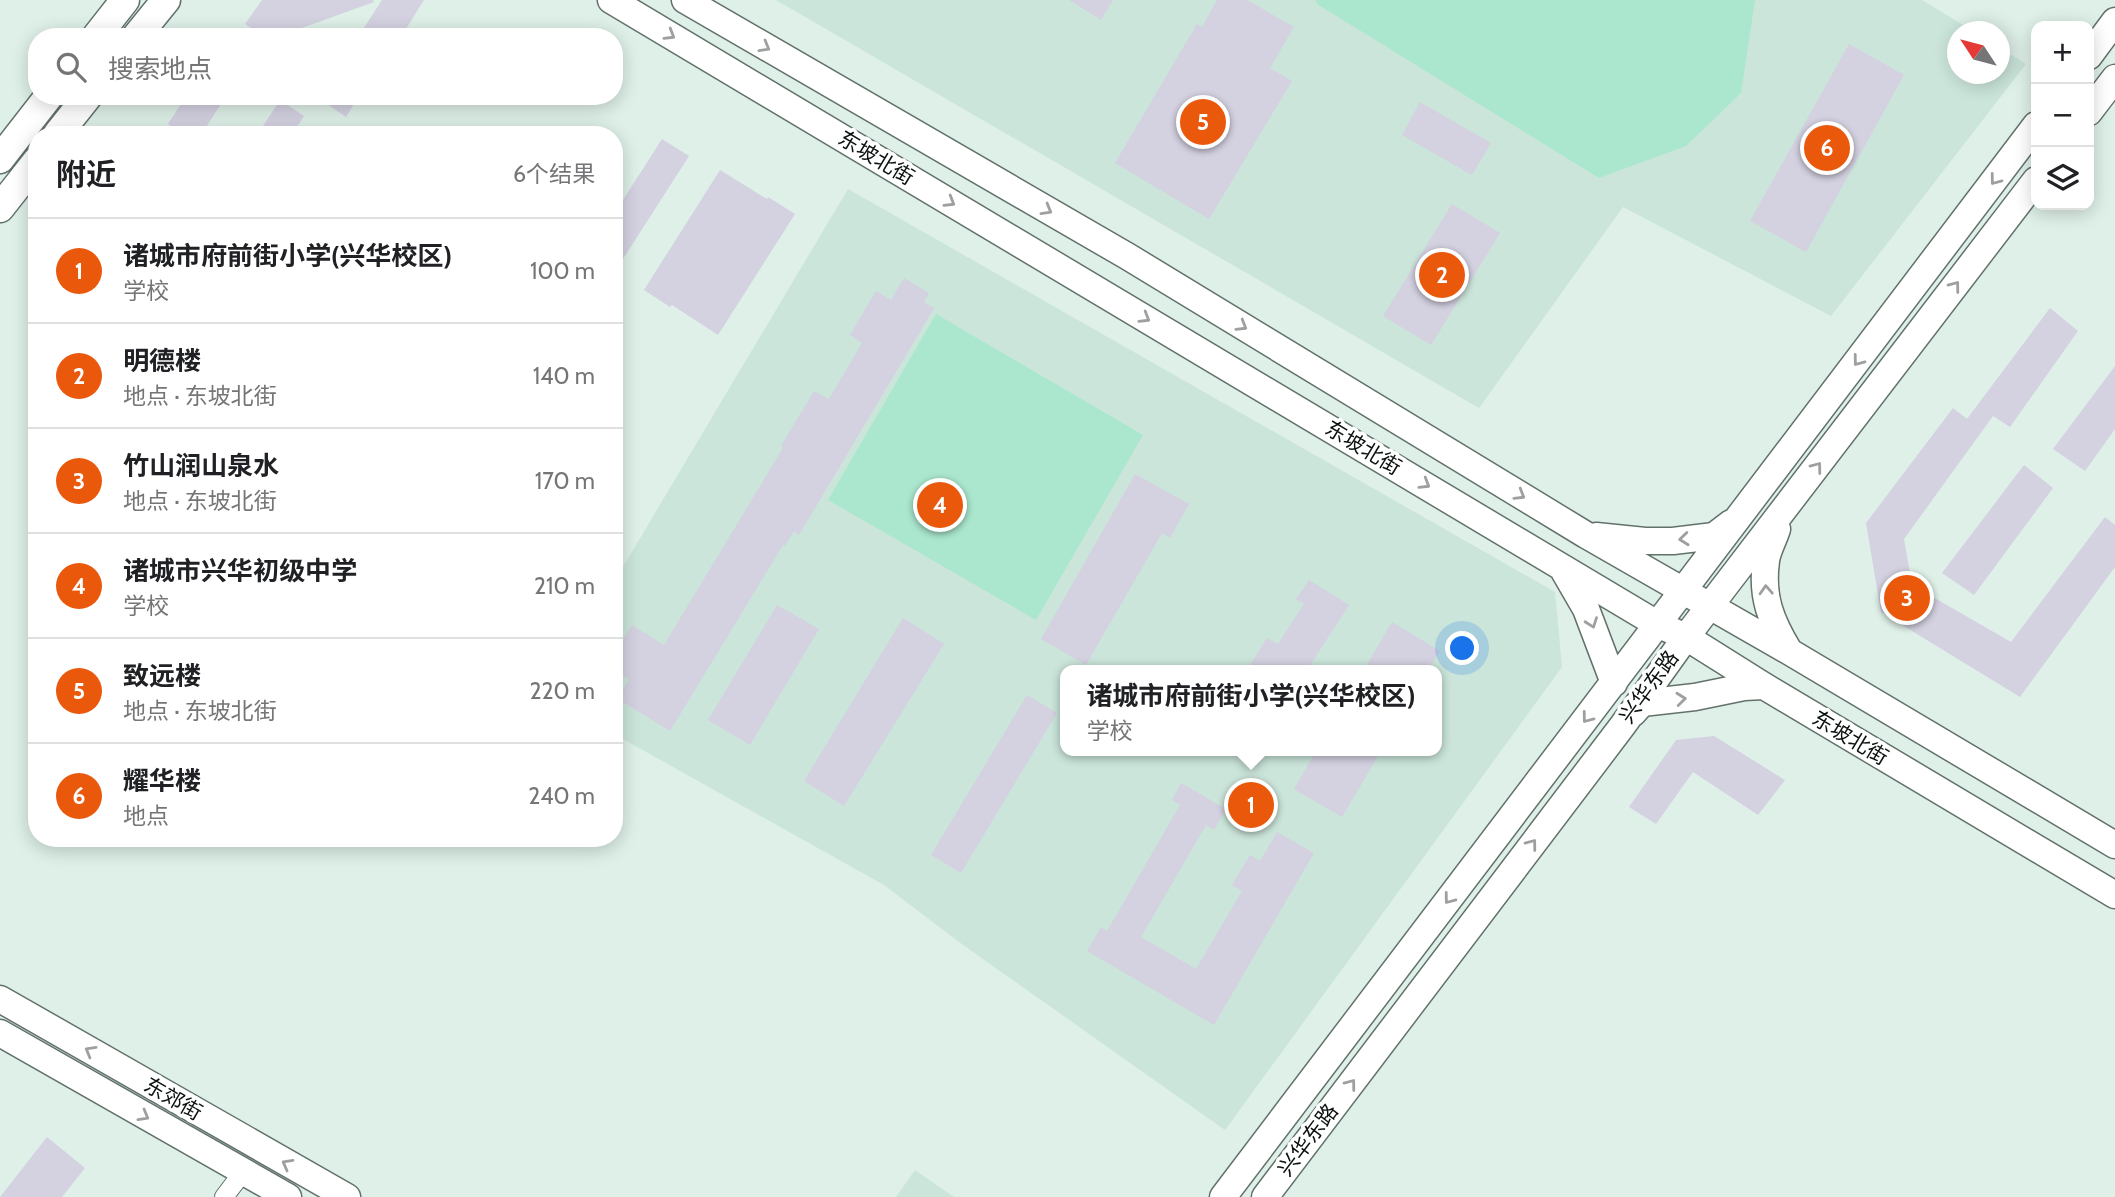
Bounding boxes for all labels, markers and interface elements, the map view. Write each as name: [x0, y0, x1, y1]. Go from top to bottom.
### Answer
north arrow: [1947, 21, 2010, 84]
map controls: [2031, 21, 2094, 210]
button: +: [2031, 21, 2094, 84]
one-way arrow: [662, 27, 675, 40]
search box: [28, 28, 623, 105]
one-way arrow: [758, 38, 771, 51]
icon: search: [52, 48, 90, 86]
text: 搜索地点: [108, 53, 212, 85]
button: −: [2031, 84, 2094, 147]
pin: 5: [1180, 96, 1226, 148]
pin: 6: [1804, 122, 1850, 174]
street label: 东坡北街: [834, 125, 919, 190]
button: layers: [2031, 147, 2094, 210]
text: 附近: [56, 156, 116, 193]
text: 6个结果: [513, 160, 595, 188]
one-way arrow: [1991, 172, 2003, 184]
one-way arrow: [942, 193, 955, 206]
one-way arrow: [1039, 202, 1052, 215]
text: 诸城市府前街小学(兴华校区): [123, 240, 452, 272]
pin: 2: [1419, 249, 1465, 301]
text: 1: [75, 257, 83, 285]
text: 100 m: [530, 257, 595, 285]
text: 学校: [123, 277, 169, 305]
one-way arrow: [1947, 281, 1960, 294]
one-way arrow: [1138, 310, 1151, 323]
one-way arrow: [1235, 318, 1248, 331]
text: 明德楼: [123, 345, 201, 377]
one-way arrow: [1854, 353, 1866, 366]
text: 2: [73, 362, 85, 390]
text: 140 m: [533, 362, 595, 390]
text: 地点 · 东坡北街: [123, 382, 277, 410]
street label: 东坡北街: [1321, 415, 1406, 480]
text: 竹山润山泉水: [123, 450, 279, 482]
one-way arrow: [1808, 462, 1821, 474]
text: 3: [73, 467, 85, 495]
text: 170 m: [535, 467, 595, 495]
one-way arrow: [1417, 476, 1430, 489]
pin: 4: [917, 479, 963, 531]
text: 地点 · 东坡北街: [123, 487, 277, 515]
one-way arrow: [1513, 487, 1526, 500]
one-way arrow: [1678, 532, 1689, 547]
text: 诸城市兴华初级中学: [123, 555, 357, 587]
text: 4: [72, 572, 86, 600]
text: 210 m: [534, 572, 595, 600]
pin: 3: [1884, 572, 1930, 624]
one-way arrow: [1758, 584, 1773, 595]
text: 学校: [123, 592, 169, 620]
one-way arrow: [1583, 616, 1597, 628]
your location: [1445, 631, 1479, 665]
street label: 兴华东路: [1614, 645, 1683, 728]
text: 致远楼: [123, 660, 201, 692]
popup: [1060, 665, 1442, 756]
text: 5: [73, 677, 85, 705]
text: 220 m: [529, 677, 595, 705]
text: 诸城市府前街小学(兴华校区): [1086, 680, 1416, 712]
one-way arrow: [1676, 692, 1687, 707]
text: 地点 · 东坡北街: [123, 697, 277, 725]
street label: 东坡北街: [1808, 705, 1893, 770]
one-way arrow: [1583, 710, 1596, 723]
text: 学校: [1086, 717, 1132, 745]
text: 耀华楼: [123, 765, 201, 797]
pin: 1: [1228, 779, 1274, 831]
text: 6: [73, 782, 85, 810]
text: 240 m: [528, 782, 595, 810]
text: 地点: [123, 802, 169, 830]
one-way arrow: [1524, 839, 1537, 852]
one-way arrow: [1445, 891, 1458, 904]
one-way arrow: [84, 1046, 97, 1059]
street label: 东郊街: [140, 1072, 207, 1125]
one-way arrow: [1342, 1079, 1355, 1092]
street label: 兴华东路: [1272, 1099, 1343, 1181]
one-way arrow: [137, 1108, 150, 1121]
one-way arrow: [282, 1159, 295, 1172]

